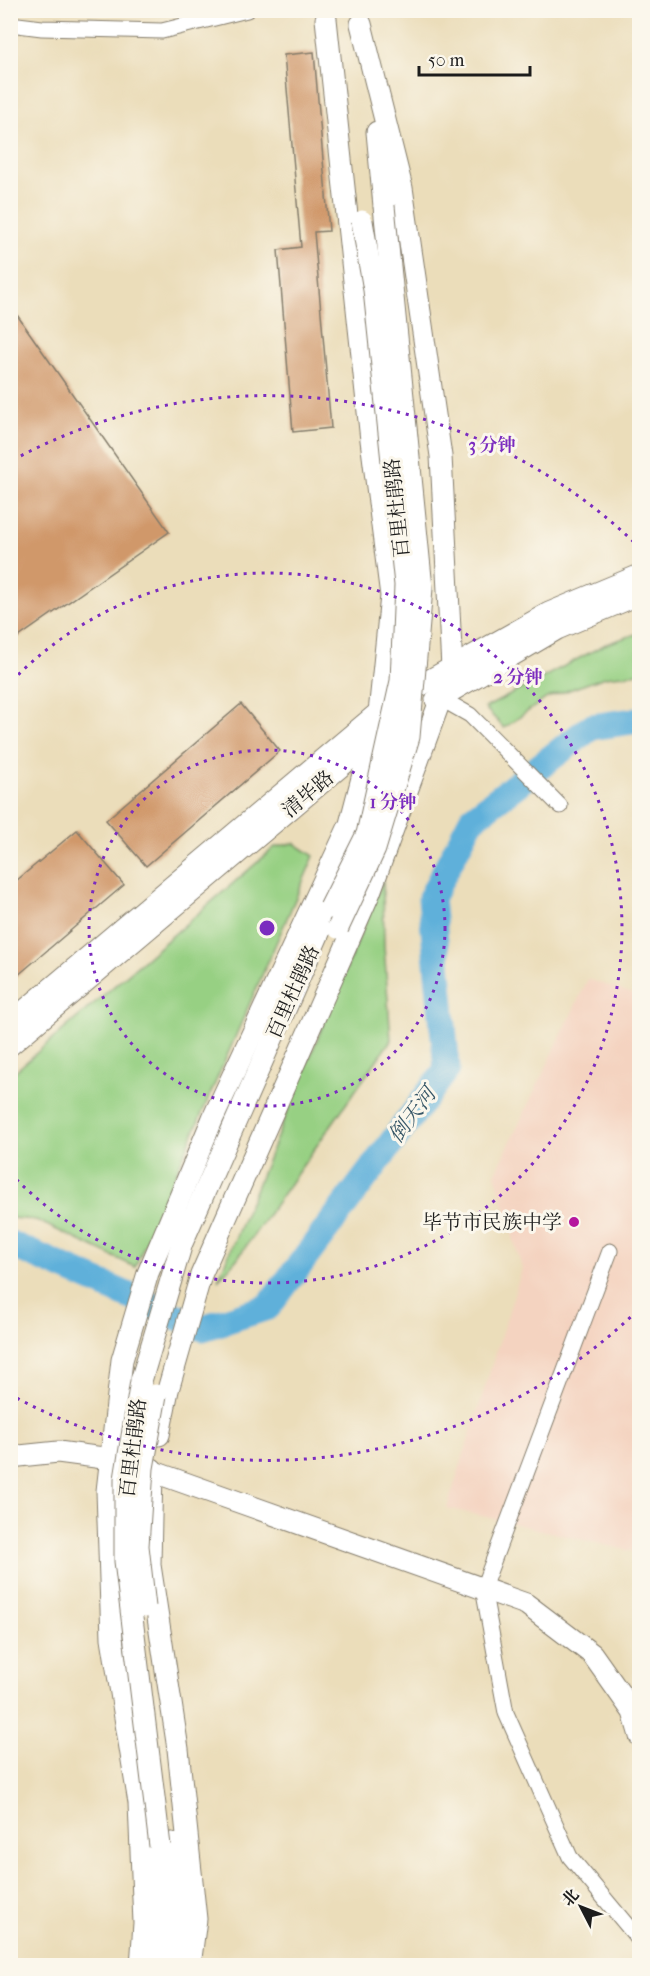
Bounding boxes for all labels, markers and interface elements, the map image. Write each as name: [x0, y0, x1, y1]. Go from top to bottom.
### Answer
scale bar: [419, 39, 530, 77]
text: 50 m: [428, 50, 465, 71]
text: 3 分钟: [468, 435, 516, 456]
street label: 百里杜鹃路: [380, 457, 414, 559]
text: 2 分钟: [493, 667, 543, 688]
street label: 清毕路: [278, 766, 338, 822]
text: 1 分钟: [370, 792, 416, 813]
centre of rings: [257, 918, 277, 938]
street label: 百里杜鹃路: [262, 942, 324, 1042]
water label: 倒天河: [383, 1079, 443, 1147]
place label: 毕节市民族中学: [422, 1211, 562, 1234]
marker: 毕节市民族中学: [567, 1215, 581, 1229]
street label: 百里杜鹃路: [115, 1397, 151, 1499]
north arrow: [551, 1877, 611, 1937]
text: 北: [558, 1885, 583, 1910]

